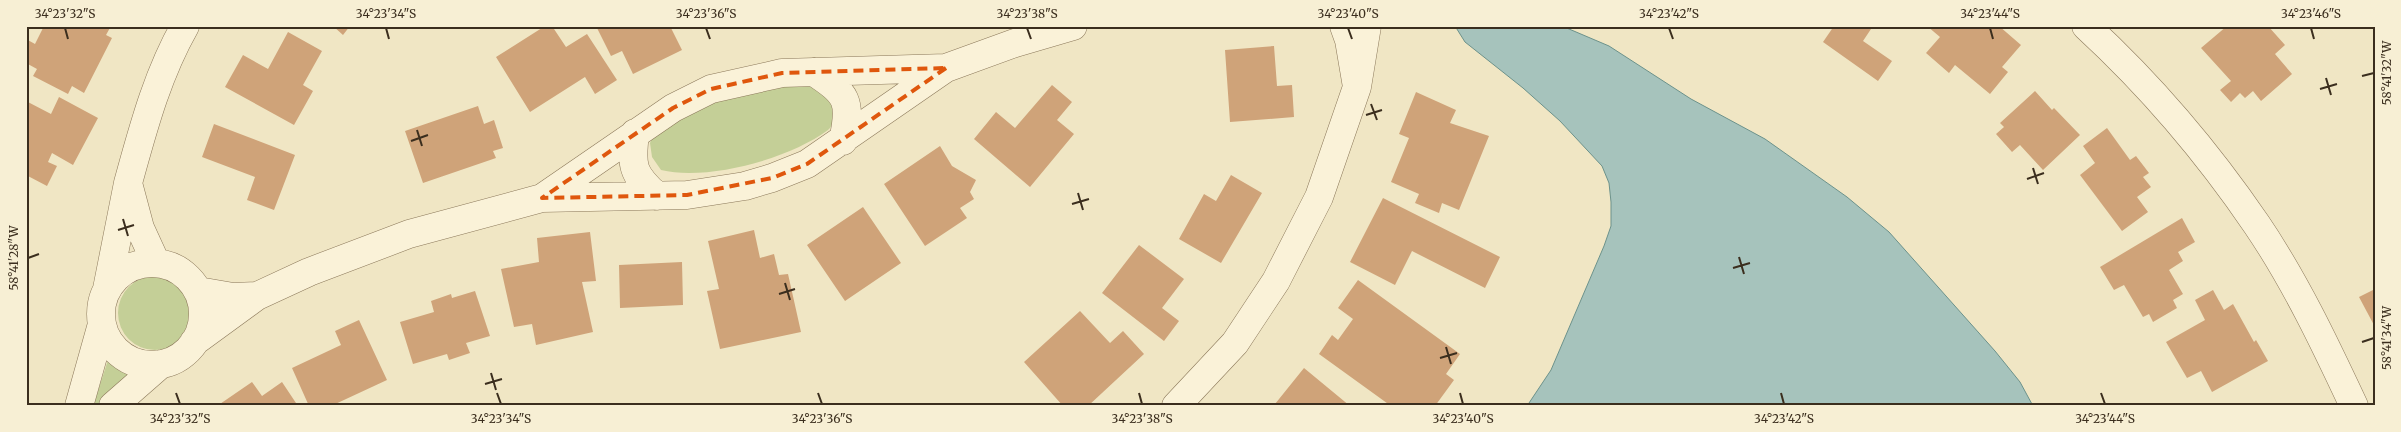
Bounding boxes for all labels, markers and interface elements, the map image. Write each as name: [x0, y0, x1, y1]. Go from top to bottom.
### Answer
text: 34°23'32"S: [35, 6, 95, 21]
text: 34°23'34"S: [356, 6, 416, 21]
text: 34°23'36"S: [676, 6, 736, 21]
text: 34°23'38"S: [996, 6, 1058, 21]
text: 34°23'40"S: [1317, 6, 1379, 21]
text: 34°23'42"S: [1639, 6, 1699, 21]
text: 34°23'44"S: [1960, 6, 2020, 21]
text: 34°23'46"S: [2281, 6, 2341, 21]
text: 58°41'32"W: [2379, 40, 2394, 105]
text: 58°41'28"W: [6, 224, 21, 291]
text: 58°41'34"W: [2379, 305, 2394, 370]
text: 34°23'32"S: [150, 411, 210, 426]
text: 34°23'34"S: [471, 411, 531, 426]
text: 34°23'36"S: [792, 411, 852, 426]
text: 34°23'38"S: [1111, 411, 1173, 426]
text: 34°23'40"S: [1432, 411, 1494, 426]
text: 34°23'42"S: [1754, 411, 1814, 426]
text: 34°23'44"S: [2075, 411, 2135, 426]

